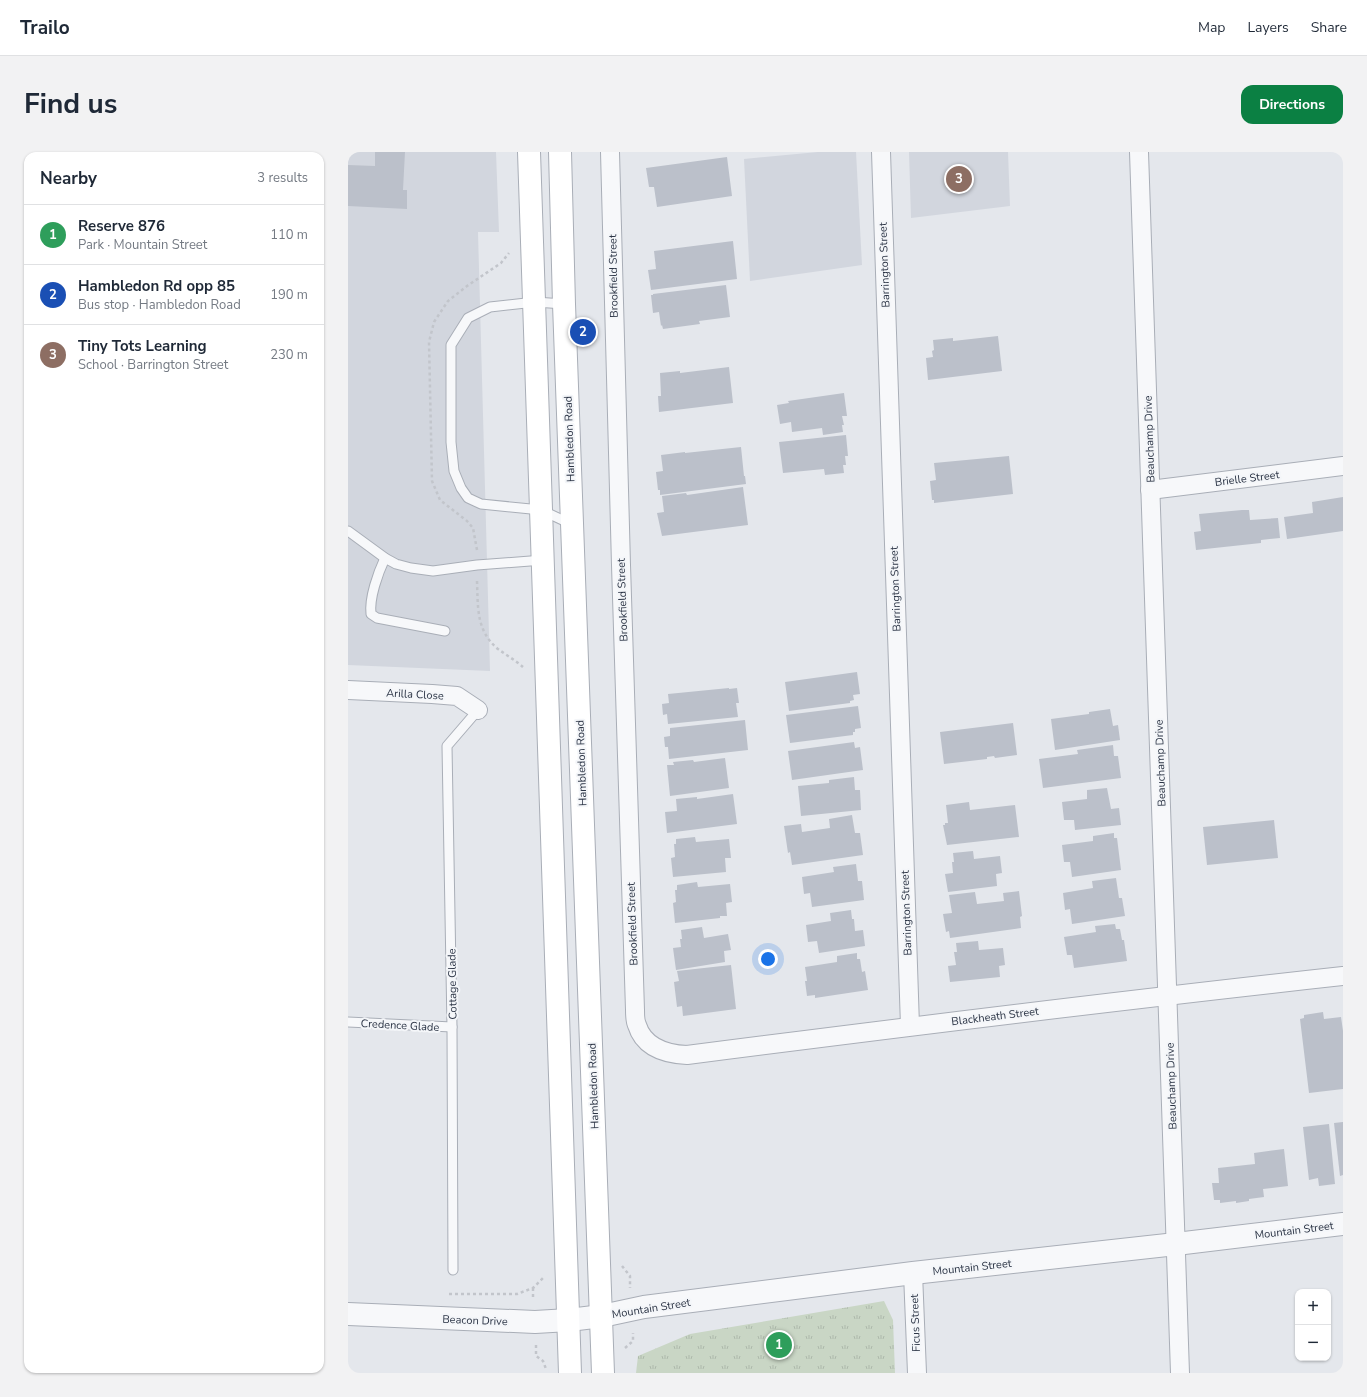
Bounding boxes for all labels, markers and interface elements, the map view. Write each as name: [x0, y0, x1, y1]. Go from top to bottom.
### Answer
text: Trailo: [20, 15, 70, 41]
text: Map: [1198, 18, 1225, 37]
text: Layers: [1247, 18, 1289, 37]
text: Share: [1311, 18, 1347, 37]
text: Find us: [24, 85, 118, 123]
button: Directions: [1241, 85, 1343, 124]
pin: 3: [946, 164, 972, 194]
text: Nearby: [40, 167, 97, 190]
text: 3 results: [257, 169, 308, 187]
text: Reserve 876: [78, 216, 165, 236]
street label: Barrington Street: [876, 222, 893, 308]
text: 1: [49, 226, 57, 244]
text: 110 m: [270, 226, 308, 244]
street label: Brookfield Street: [605, 234, 622, 318]
text: Park · Mountain Street: [78, 236, 207, 254]
text: Hambledon Rd opp 85: [78, 276, 235, 296]
text: 2: [49, 286, 57, 304]
text: 190 m: [270, 286, 308, 304]
text: Bus stop · Hambledon Road: [78, 296, 241, 314]
pin: 2: [570, 317, 596, 347]
text: Tiny Tots Learning: [78, 336, 207, 356]
text: 3: [49, 346, 57, 364]
text: 230 m: [270, 346, 308, 364]
text: School · Barrington Street: [78, 356, 228, 374]
street label: Beauchamp Drive: [1140, 395, 1159, 483]
street label: Hambledon Road: [560, 396, 579, 482]
street label: Brielle Street: [1214, 467, 1280, 490]
street label: Barrington Street: [887, 546, 904, 632]
street label: Brookfield Street: [614, 558, 631, 642]
street label: Arilla Close: [386, 686, 444, 704]
street label: Beauchamp Drive: [1151, 719, 1170, 807]
street label: Hambledon Road: [572, 720, 591, 806]
street label: Barrington Street: [898, 870, 915, 956]
street label: Brookfield Street: [624, 882, 641, 966]
street label: Cottage Glade: [444, 948, 461, 1020]
your location: [758, 949, 778, 969]
street label: Blackheath Street: [950, 1004, 1040, 1029]
street label: Credence Glade: [360, 1016, 440, 1035]
street label: Beauchamp Drive: [1162, 1042, 1181, 1130]
street label: Hambledon Road: [584, 1043, 603, 1129]
street label: Mountain Street: [1254, 1218, 1334, 1243]
street label: Mountain Street: [932, 1256, 1012, 1279]
map controls: [1295, 1289, 1331, 1361]
button: +: [1295, 1289, 1331, 1325]
street label: Ficus Street: [907, 1294, 924, 1352]
street label: Mountain Street: [611, 1295, 692, 1322]
street label: Beacon Drive: [442, 1312, 508, 1329]
button: −: [1295, 1325, 1331, 1361]
pin: 1: [766, 1330, 792, 1360]

